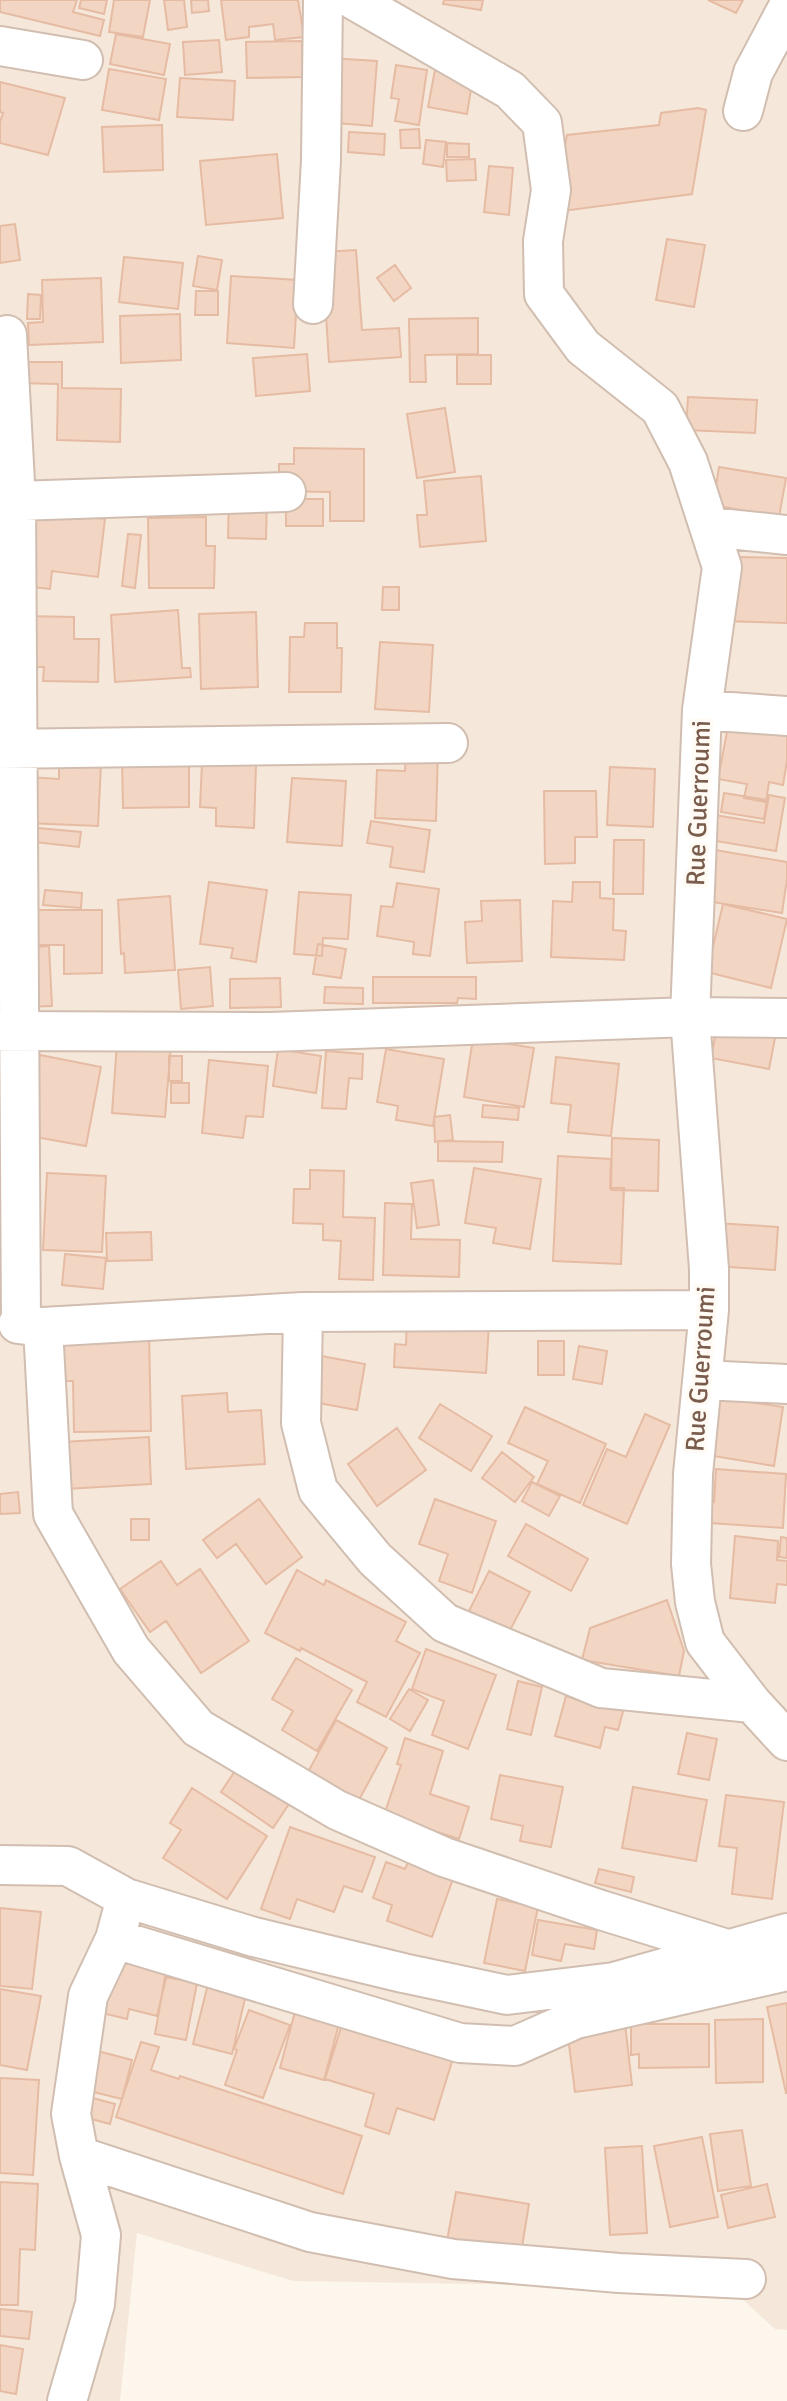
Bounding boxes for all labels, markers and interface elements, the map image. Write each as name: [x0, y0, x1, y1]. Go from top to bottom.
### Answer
street label: Rue Guerroumi: [680, 719, 718, 887]
street label: Rue Guerroumi: [679, 1285, 723, 1453]

